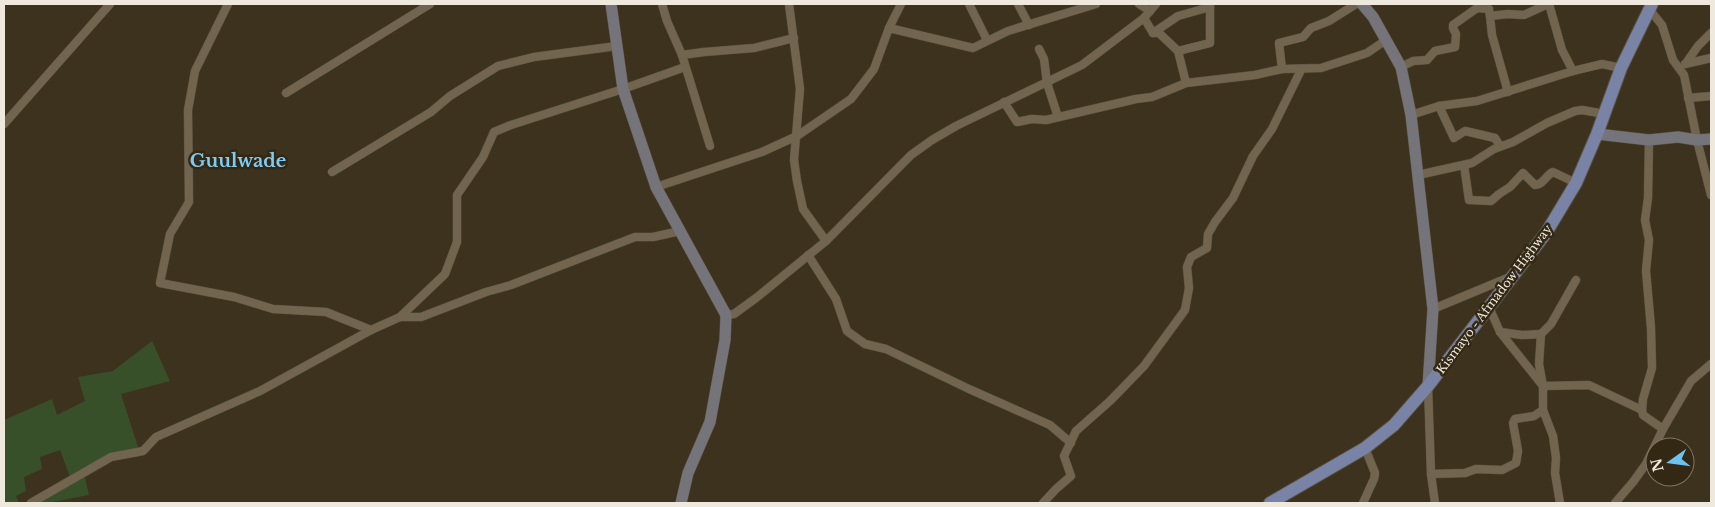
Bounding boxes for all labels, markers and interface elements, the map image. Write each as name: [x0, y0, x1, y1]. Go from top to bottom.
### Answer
district label: Guulwade: [190, 150, 286, 172]
street label: Kismayo - Afmadow Highway: [1433, 221, 1555, 376]
north arrow: [1645, 437, 1695, 487]
text: N: [1647, 457, 1668, 474]

